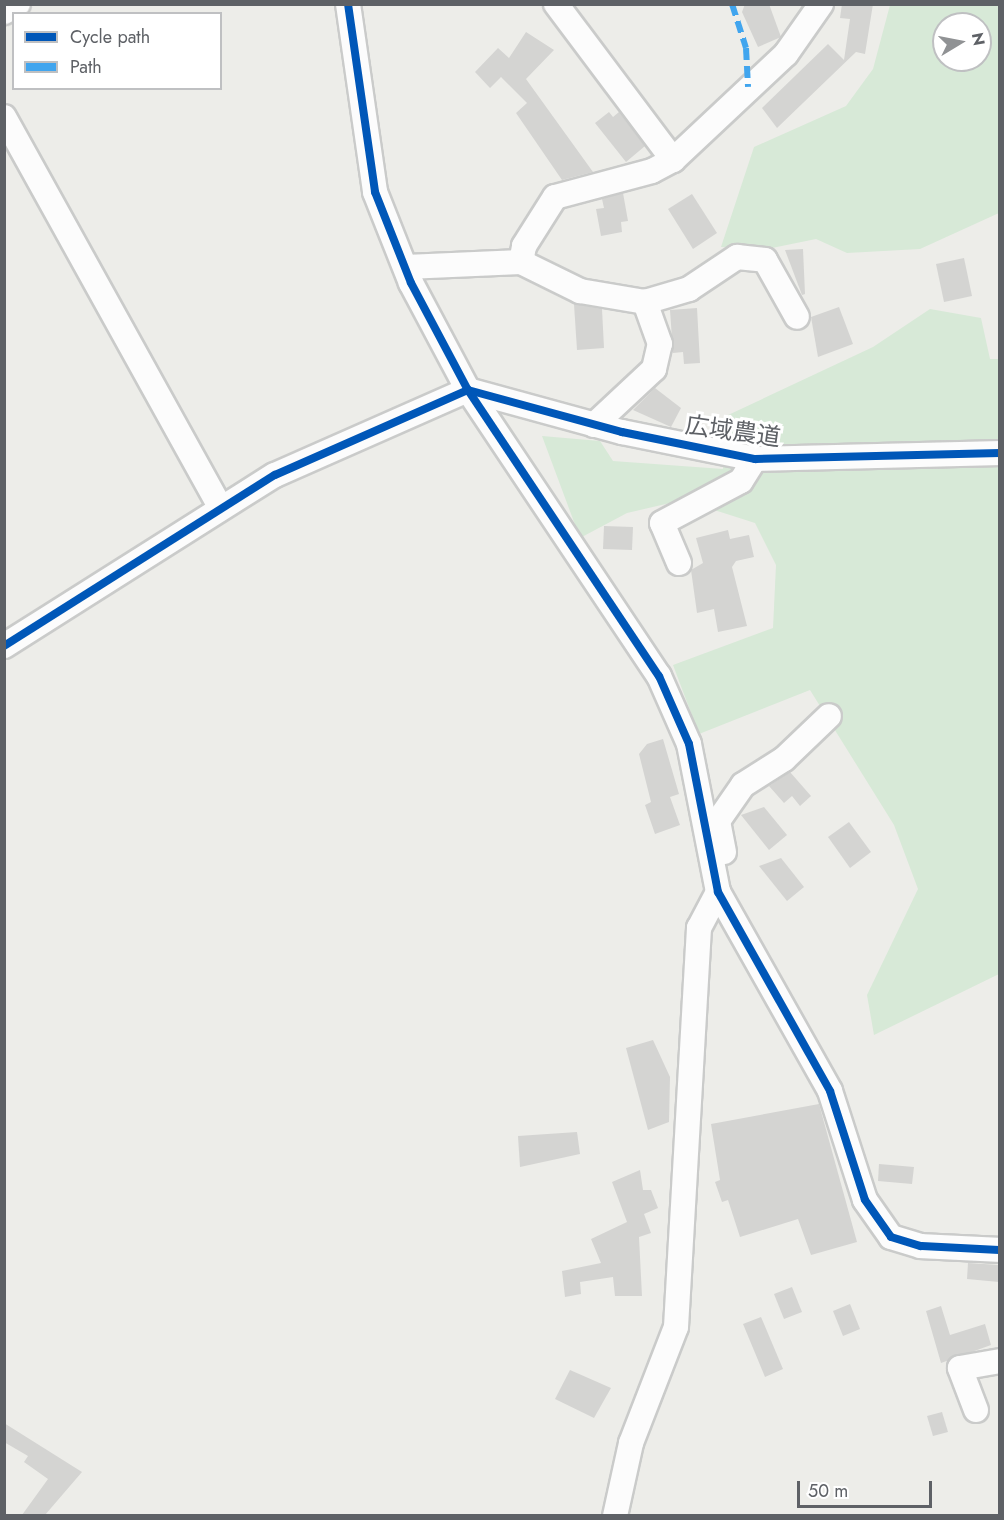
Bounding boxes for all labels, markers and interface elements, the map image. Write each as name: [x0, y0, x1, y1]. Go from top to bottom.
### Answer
legend: [12, 12, 222, 90]
north arrow: [932, 12, 992, 72]
text: Cycle path: [70, 24, 150, 50]
text: N: [966, 31, 991, 47]
text: Path: [70, 54, 102, 80]
street label: 広域農道: [683, 410, 783, 452]
scale bar: [800, 1469, 935, 1507]
text: 50 m: [808, 1478, 848, 1504]

